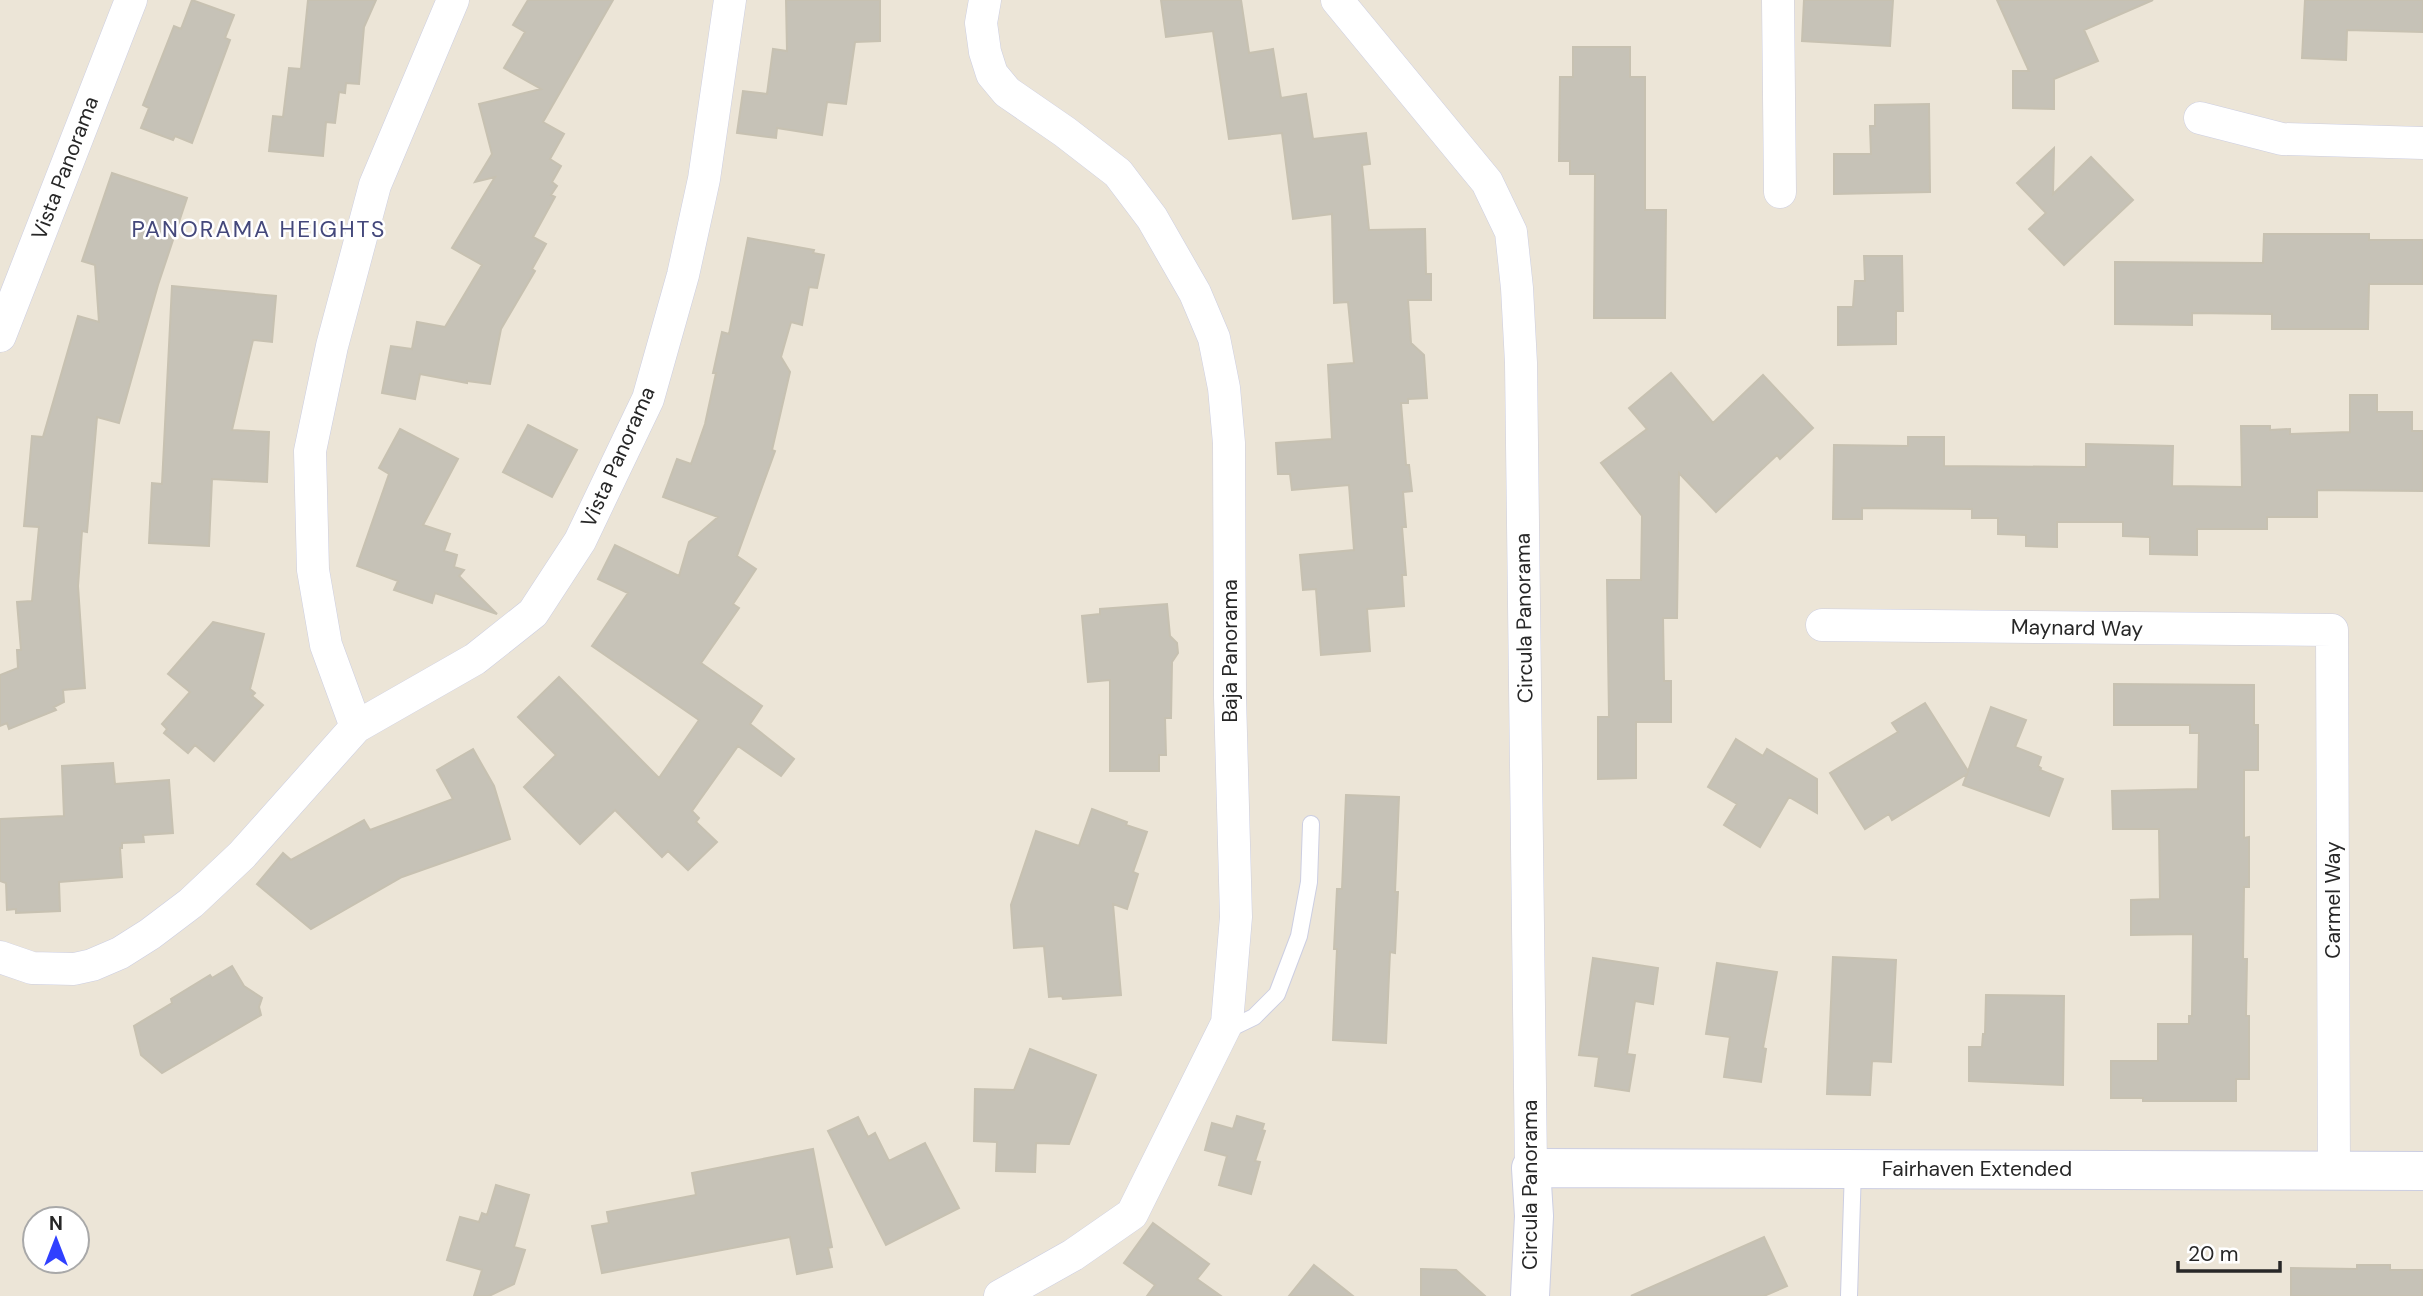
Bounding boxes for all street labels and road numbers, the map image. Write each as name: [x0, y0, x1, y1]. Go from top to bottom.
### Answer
street label: Vista Panorama: [25, 92, 105, 244]
street label: Vista Panorama: [574, 382, 662, 532]
street label: Circula Panorama: [1509, 533, 1539, 703]
street label: Baja Panorama: [1216, 579, 1244, 723]
street label: Maynard Way: [2011, 613, 2144, 643]
street label: Carmel Way: [2319, 841, 2347, 959]
street label: Circula Panorama: [1516, 1100, 1544, 1270]
street label: Fairhaven Extended: [1882, 1155, 2072, 1183]

